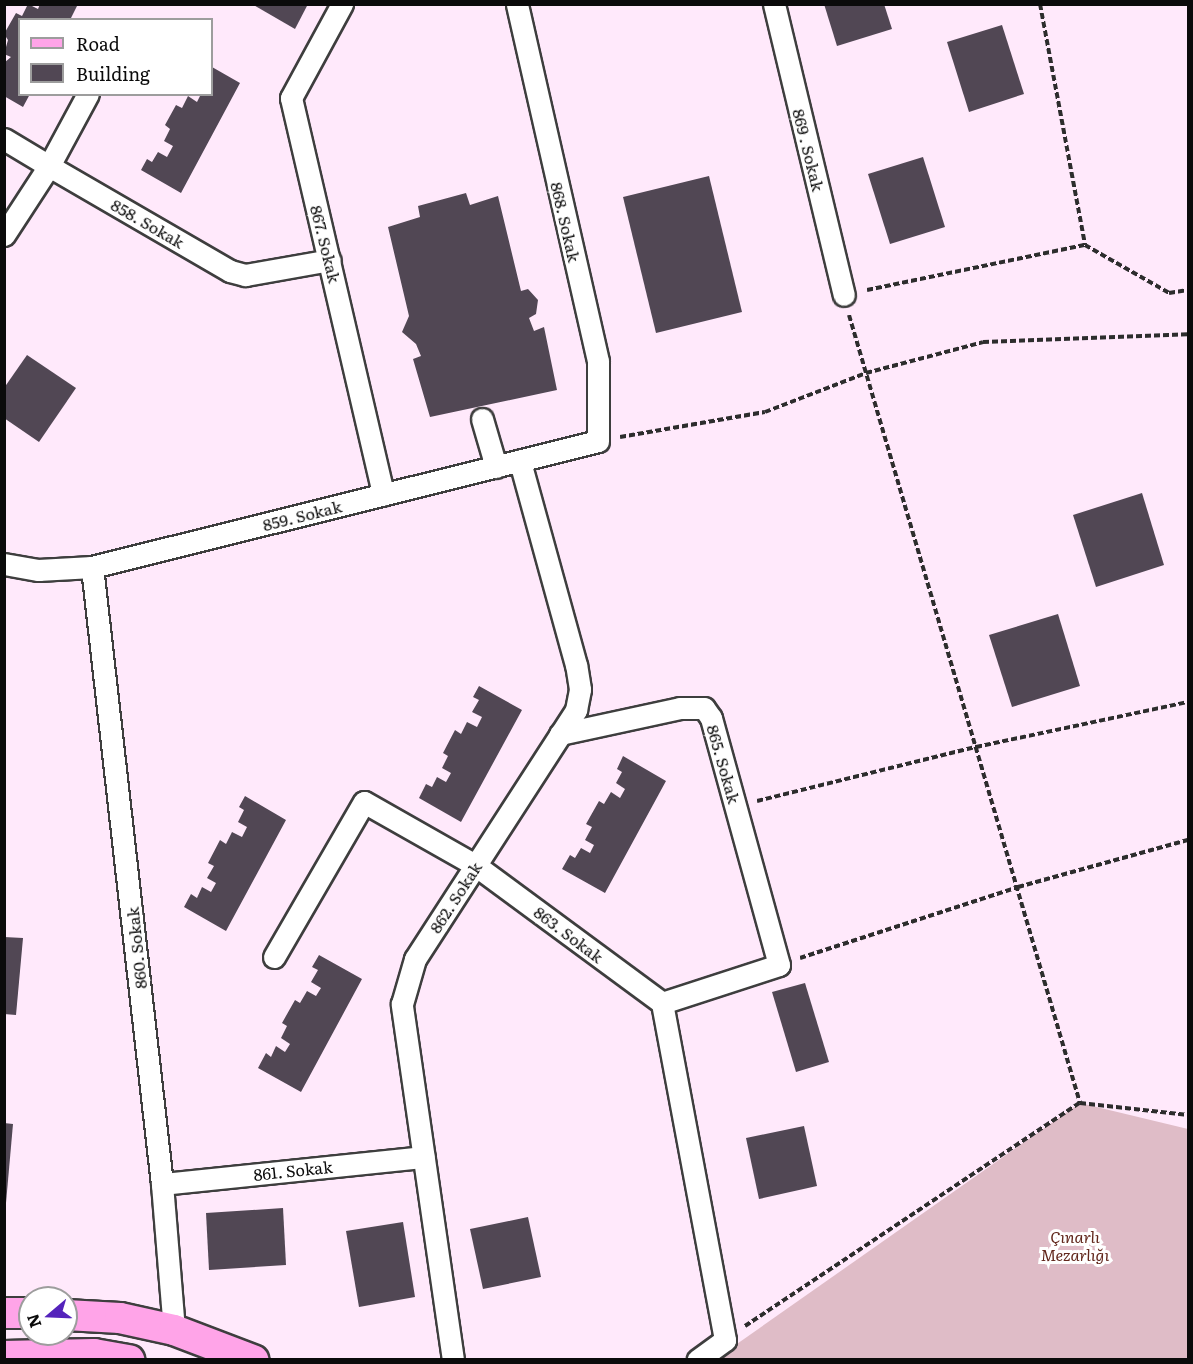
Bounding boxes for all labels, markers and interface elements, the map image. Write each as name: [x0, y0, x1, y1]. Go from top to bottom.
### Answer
legend: [18, 18, 213, 96]
text: Road: [76, 30, 120, 57]
text: Building: [76, 60, 150, 87]
street label: 869 . Sokak: [789, 107, 829, 193]
street label: 868. Sokak: [547, 180, 585, 264]
street label: 858. Sokak: [108, 194, 188, 252]
street label: 867. Sokak: [307, 203, 345, 285]
street label: 859. Sokak: [261, 496, 343, 534]
street label: 865. Sokak: [704, 722, 744, 806]
street label: 862. Sokak: [425, 858, 485, 936]
street label: 863. Sokak: [531, 902, 607, 966]
street label: 860. Sokak: [122, 906, 150, 990]
street label: 861. Sokak: [253, 1156, 333, 1184]
park label: Çınarlı Mezarlığı: [1041, 1226, 1109, 1264]
north arrow: [18, 1286, 78, 1346]
text: N: [19, 1311, 46, 1331]

